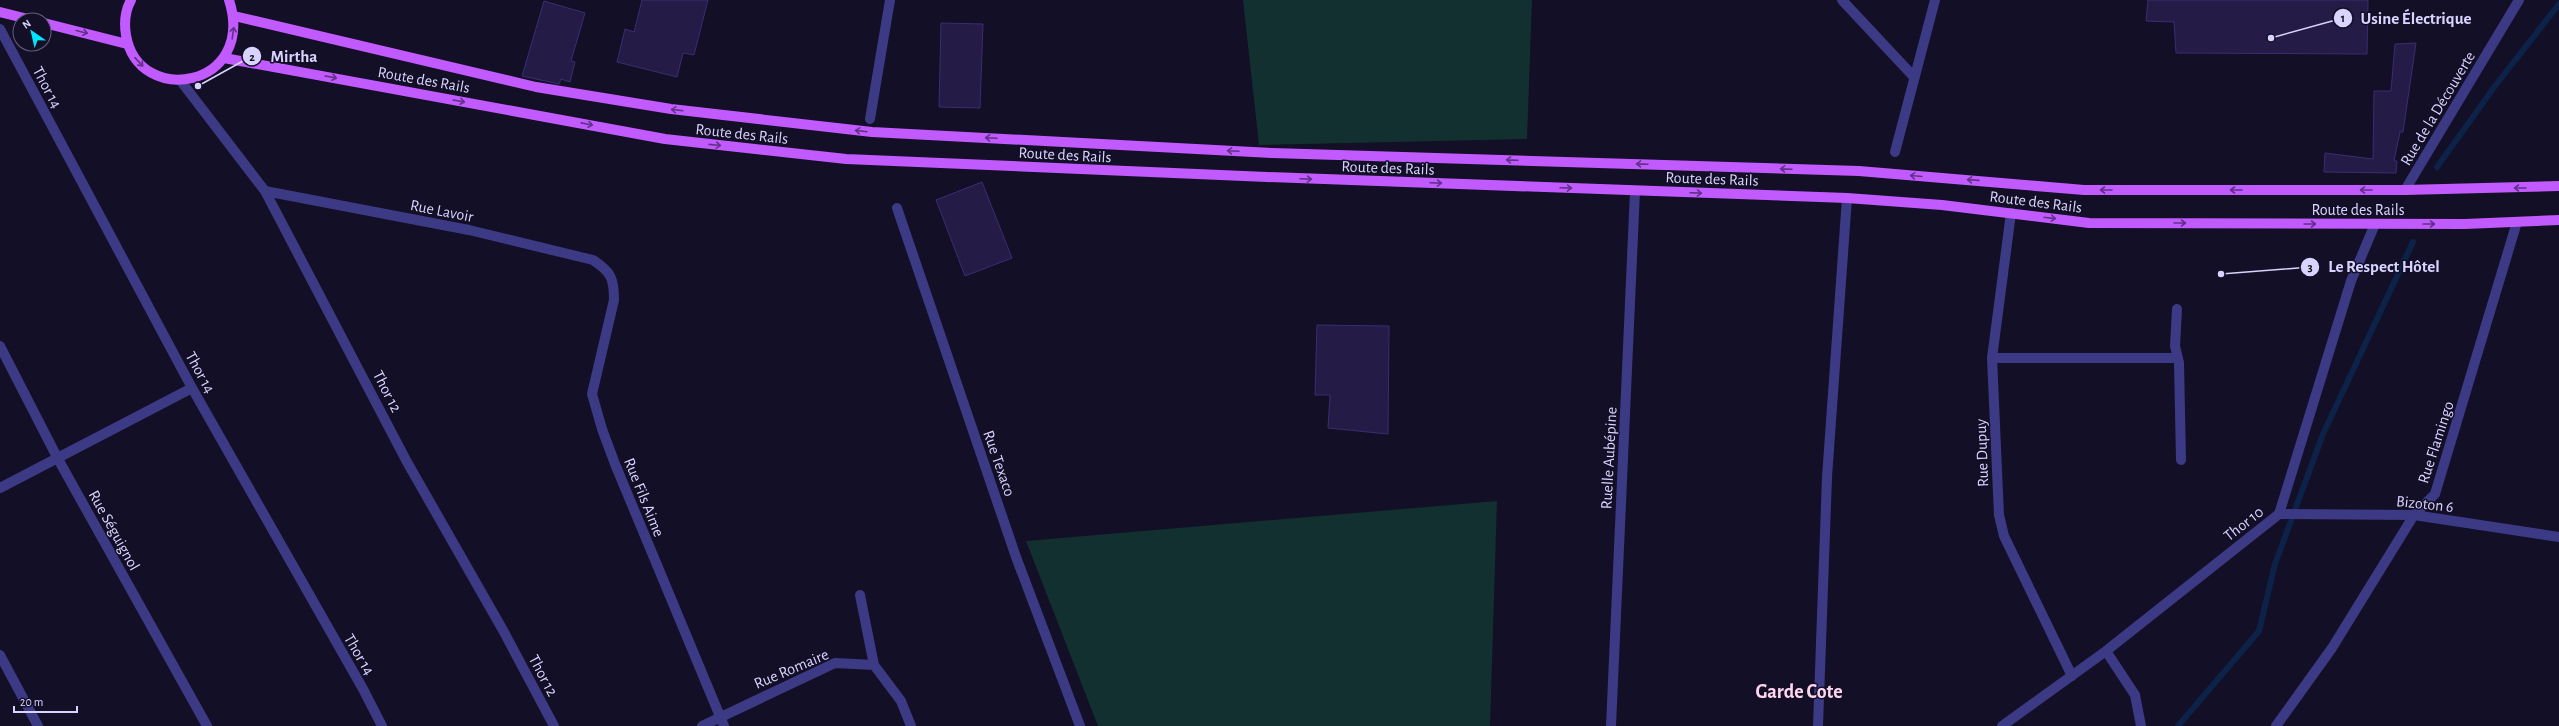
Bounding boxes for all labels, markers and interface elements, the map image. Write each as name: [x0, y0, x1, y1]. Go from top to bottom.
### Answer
callout: Usine Électrique: [2333, 3, 2480, 32]
text: Usine Électrique: [2360, 8, 2472, 27]
north arrow: [12, 12, 52, 52]
text: 1: [2341, 12, 2345, 24]
text: N: [20, 17, 33, 31]
one-way arrow: [229, 27, 237, 40]
one-way arrow: [75, 29, 88, 37]
callout: Mirtha: [242, 42, 325, 71]
text: Mirtha: [271, 48, 317, 65]
street label: Rue de la Découverte: [2398, 49, 2478, 168]
text: 2: [249, 51, 255, 63]
one-way arrow: [134, 57, 144, 67]
street label: Thor 14: [30, 64, 65, 111]
street label: Route des Rails: [377, 64, 471, 96]
one-way arrow: [324, 74, 337, 82]
one-way arrow: [452, 97, 465, 105]
one-way arrow: [671, 106, 684, 113]
one-way arrow: [580, 121, 593, 129]
street label: Route des Rails: [695, 121, 789, 147]
one-way arrow: [855, 127, 868, 135]
one-way arrow: [985, 135, 998, 142]
one-way arrow: [708, 141, 721, 148]
street label: Route des Rails: [1018, 145, 1112, 165]
one-way arrow: [1227, 147, 1240, 154]
one-way arrow: [1506, 156, 1519, 164]
street label: Route des Rails: [1341, 158, 1435, 178]
one-way arrow: [1636, 160, 1649, 168]
one-way arrow: [1780, 165, 1793, 172]
street label: Route des Rails: [1665, 169, 1759, 189]
one-way arrow: [1910, 172, 1923, 180]
one-way arrow: [1299, 175, 1312, 183]
one-way arrow: [1966, 177, 1979, 184]
one-way arrow: [1429, 180, 1442, 187]
one-way arrow: [1559, 184, 1572, 192]
one-way arrow: [2514, 184, 2527, 192]
one-way arrow: [2100, 186, 2113, 194]
one-way arrow: [2230, 186, 2243, 194]
one-way arrow: [2360, 186, 2373, 194]
street label: Route des Rails: [1989, 188, 2083, 216]
one-way arrow: [1689, 189, 1702, 197]
street label: Rue Lavoir: [409, 197, 476, 225]
street label: Route des Rails: [2311, 202, 2405, 218]
one-way arrow: [2043, 214, 2056, 222]
one-way arrow: [2173, 219, 2186, 227]
one-way arrow: [2303, 220, 2316, 228]
one-way arrow: [2422, 220, 2435, 228]
callout: Le Respect Hôtel: [2300, 252, 2447, 281]
text: Le Respect Hôtel: [2328, 258, 2440, 275]
text: 3: [2307, 261, 2313, 273]
street label: Thor 14: [182, 349, 218, 396]
street label: Thor 12: [370, 368, 404, 415]
street label: Rue Flamingo: [2415, 399, 2457, 485]
street label: Ruelle Aubépine: [1598, 407, 1620, 510]
street label: Rue Dupuy: [1973, 418, 1992, 487]
street label: Rue Texaco: [980, 428, 1018, 499]
street label: Rue Fils Aime: [621, 456, 667, 539]
street label: Rue Séguignol: [86, 488, 143, 573]
street label: Bizoton 6: [2395, 493, 2454, 515]
street label: Thor 10: [2221, 503, 2266, 544]
street label: Thor 14: [341, 631, 377, 678]
street label: Rue Romaire: [752, 646, 831, 692]
street label: Thor 12: [526, 652, 561, 699]
district label: Garde Cote: [1755, 682, 1843, 702]
scale bar: [14, 688, 77, 714]
text: 20 m: [20, 696, 43, 708]

